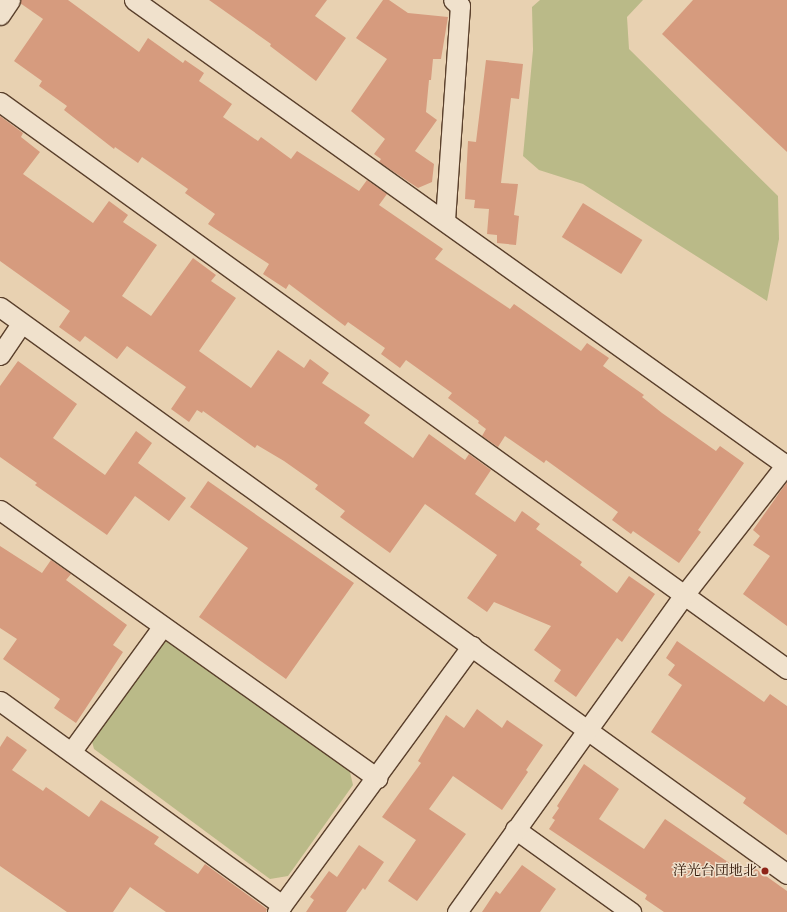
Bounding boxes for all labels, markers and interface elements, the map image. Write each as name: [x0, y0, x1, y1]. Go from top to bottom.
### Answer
place label: 洋光台団地北: [673, 863, 757, 879]
marker: 洋光台団地北: [760, 866, 770, 876]

